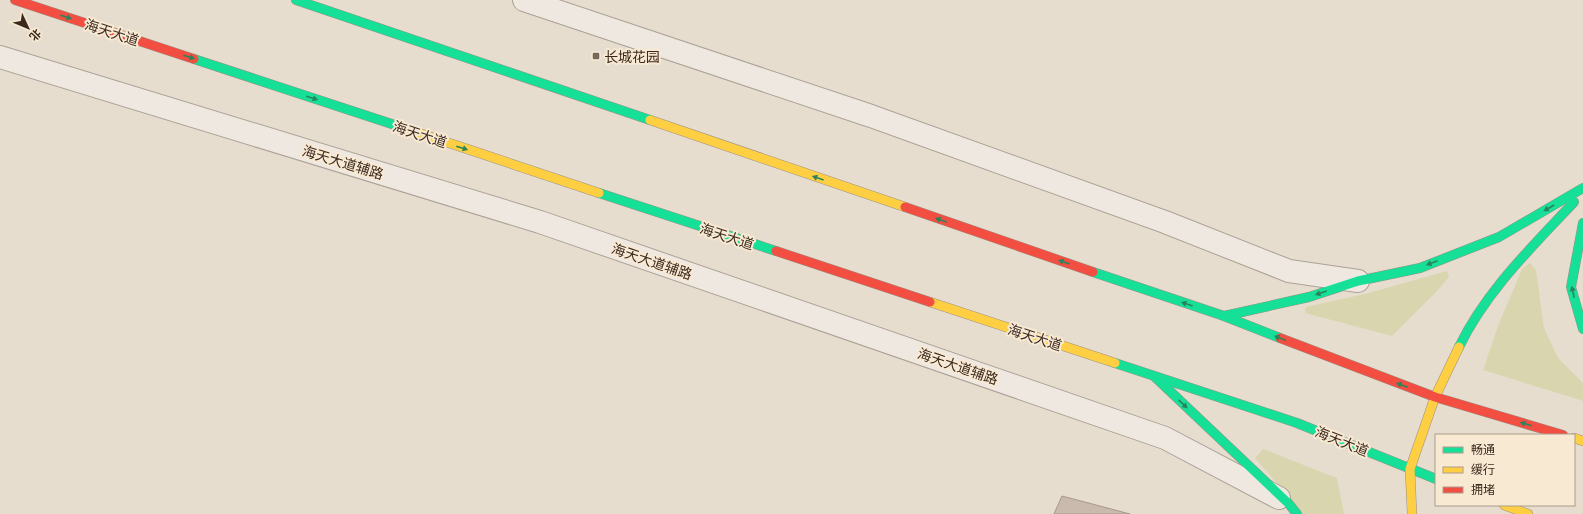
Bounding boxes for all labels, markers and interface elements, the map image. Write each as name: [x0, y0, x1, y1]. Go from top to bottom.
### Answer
north arrow: [8, 8, 48, 48]
one-way arrow: [60, 14, 72, 20]
street label: 海天大道: [82, 14, 142, 50]
text: 北: [26, 26, 44, 44]
place label: 长城花园: [604, 47, 660, 66]
marker: 长城花园: [591, 51, 601, 61]
one-way arrow: [183, 55, 195, 61]
one-way arrow: [307, 96, 319, 102]
street label: 海天大道: [390, 116, 450, 152]
street label: 海天大道辅路: [300, 141, 386, 183]
one-way arrow: [457, 145, 469, 151]
one-way arrow: [812, 174, 824, 180]
one-way arrow: [1543, 204, 1555, 211]
one-way arrow: [935, 216, 947, 222]
street label: 海天大道: [697, 218, 757, 254]
street label: 海天大道辅路: [609, 238, 695, 284]
one-way arrow: [1058, 258, 1070, 264]
one-way arrow: [1426, 261, 1438, 267]
one-way arrow: [1570, 286, 1576, 298]
one-way arrow: [1314, 291, 1326, 297]
one-way arrow: [1181, 300, 1193, 306]
street label: 海天大道: [1005, 319, 1065, 355]
one-way arrow: [1274, 335, 1286, 341]
street label: 海天大道辅路: [915, 343, 1001, 389]
one-way arrow: [1395, 381, 1407, 387]
one-way arrow: [1178, 399, 1188, 409]
one-way arrow: [1519, 421, 1531, 427]
street label: 海天大道: [1312, 422, 1372, 460]
legend: [1435, 434, 1575, 506]
text: 畅通: [1471, 442, 1495, 457]
text: 缓行: [1471, 462, 1495, 477]
text: 拥堵: [1471, 482, 1495, 497]

